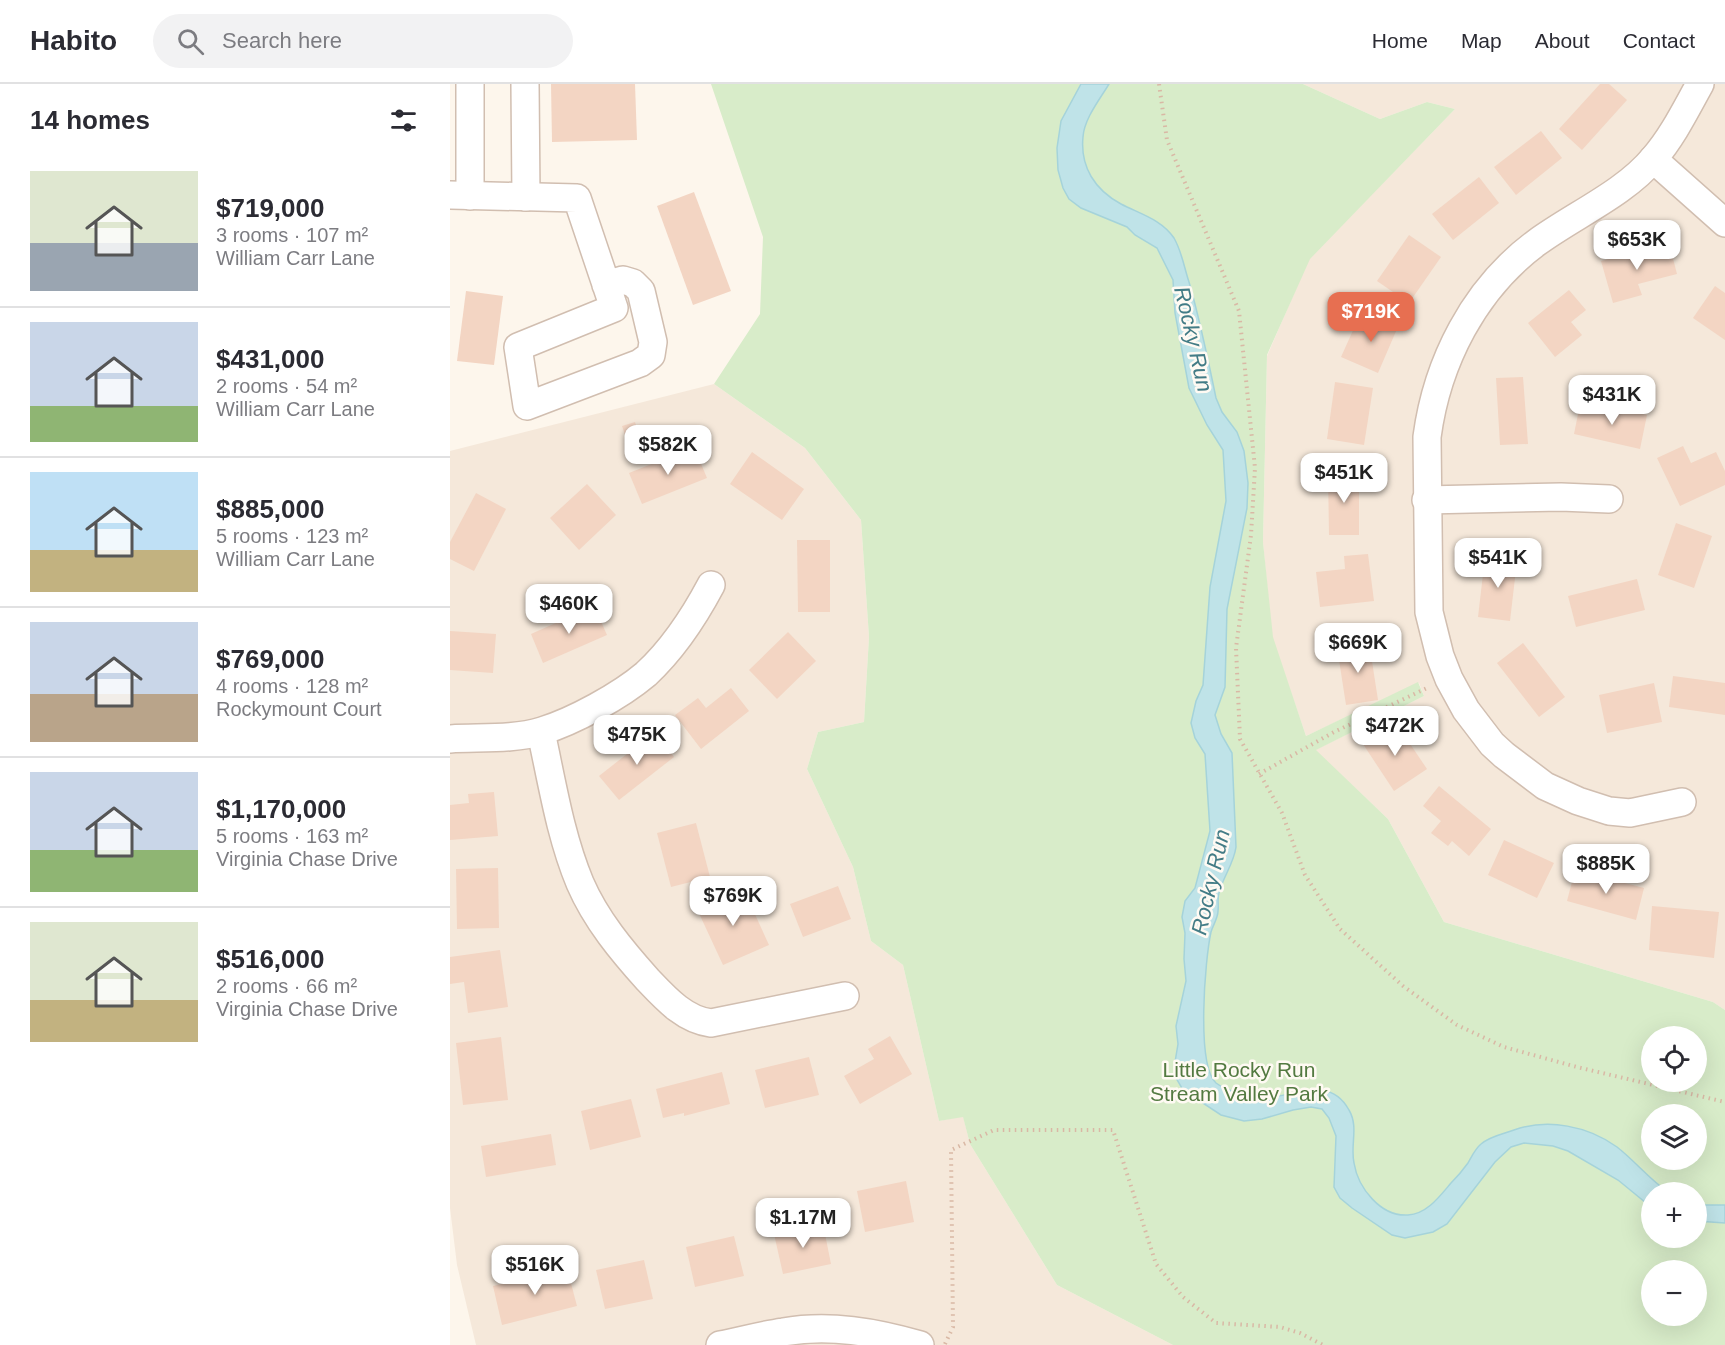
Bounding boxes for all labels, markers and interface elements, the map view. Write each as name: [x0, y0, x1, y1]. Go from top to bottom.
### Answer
search box: [153, 14, 573, 68]
text: Habito: [30, 25, 117, 56]
icon: search: [174, 25, 207, 58]
text: Search here: [222, 28, 342, 53]
text: Home: [1372, 29, 1428, 52]
text: Map: [1461, 29, 1502, 52]
text: About: [1535, 29, 1590, 52]
text: Contact: [1623, 29, 1695, 52]
icon: filters: [387, 104, 420, 137]
text: 14 homes: [30, 105, 150, 135]
text: $719,000: [216, 193, 324, 223]
icon: home: [78, 195, 150, 267]
pin: $653K: [1595, 220, 1679, 271]
text: 3 rooms · 107 m²: [216, 224, 368, 246]
text: $653K: [1608, 228, 1666, 250]
text: William Carr Lane: [216, 247, 375, 269]
water label: Rocky Run: [1169, 284, 1218, 394]
pin: $719K: [1329, 292, 1413, 343]
text: $719K: [1342, 300, 1400, 322]
text: $431,000: [216, 344, 324, 374]
icon: home: [78, 346, 150, 418]
text: 2 rooms · 54 m²: [216, 375, 357, 397]
pin: $431K: [1570, 375, 1654, 426]
text: $431K: [1583, 383, 1641, 405]
text: William Carr Lane: [216, 398, 375, 420]
pin: $582K: [626, 425, 710, 476]
text: $582K: [639, 433, 697, 455]
pin: $451K: [1302, 453, 1386, 504]
text: $451K: [1315, 461, 1373, 483]
text: $885,000: [216, 494, 324, 524]
icon: home: [78, 496, 150, 568]
text: 5 rooms · 123 m²: [216, 525, 368, 547]
pin: $541K: [1456, 538, 1540, 589]
text: $541K: [1469, 546, 1527, 568]
text: William Carr Lane: [216, 548, 375, 570]
pin: $460K: [527, 584, 611, 635]
text: $460K: [540, 592, 598, 614]
pin: $669K: [1316, 623, 1400, 674]
text: $669K: [1329, 631, 1387, 653]
text: $769,000: [216, 644, 324, 674]
icon: home: [78, 646, 150, 718]
text: 4 rooms · 128 m²: [216, 675, 368, 697]
text: Rockymount Court: [216, 698, 382, 720]
pin: $472K: [1353, 706, 1437, 757]
text: $472K: [1366, 714, 1424, 736]
pin: $475K: [595, 715, 679, 766]
text: $475K: [608, 723, 666, 745]
text: $1,170,000: [216, 794, 346, 824]
icon: home: [78, 796, 150, 868]
text: 5 rooms · 163 m²: [216, 825, 368, 847]
water label: Rocky Run: [1186, 827, 1235, 937]
pin: $885K: [1564, 844, 1648, 895]
text: Virginia Chase Drive: [216, 848, 398, 870]
text: $885K: [1577, 852, 1635, 874]
pin: $769K: [691, 876, 775, 927]
text: $769K: [704, 884, 762, 906]
text: $516,000: [216, 944, 324, 974]
icon: home: [78, 946, 150, 1018]
text: 2 rooms · 66 m²: [216, 975, 357, 997]
text: Virginia Chase Drive: [216, 998, 398, 1020]
map controls: [1641, 1026, 1707, 1326]
button: locate: [1641, 1026, 1707, 1092]
park label: Little Rocky Run Stream Valley Park: [1150, 1058, 1329, 1105]
button: layers: [1641, 1104, 1707, 1170]
button: +: [1641, 1182, 1707, 1248]
pin: $1.17M: [754, 1198, 852, 1249]
text: $1.17M: [770, 1206, 836, 1228]
pin: $516K: [493, 1245, 577, 1296]
text: $516K: [506, 1253, 564, 1275]
button: −: [1641, 1260, 1707, 1326]

